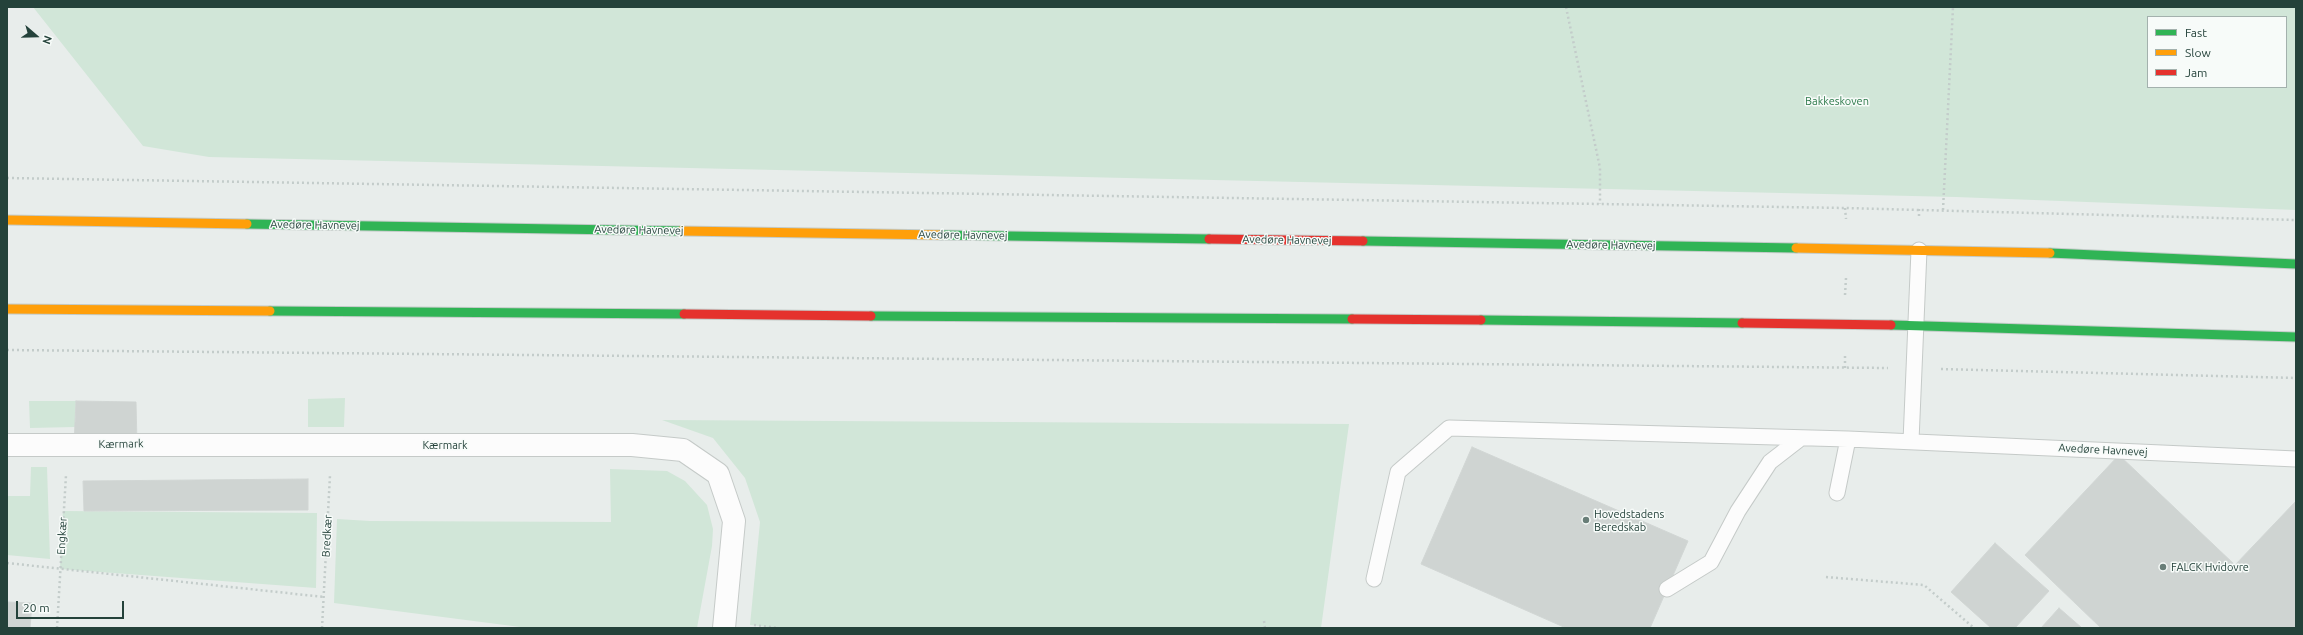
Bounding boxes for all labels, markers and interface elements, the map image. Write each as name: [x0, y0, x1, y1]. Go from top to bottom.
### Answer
north arrow: [16, 16, 56, 56]
legend: [2147, 16, 2287, 88]
text: Fast: [2185, 26, 2207, 39]
text: N: [40, 34, 54, 46]
text: Slow: [2185, 46, 2211, 59]
text: Jam: [2185, 66, 2207, 79]
park label: Bakkeskoven: [1805, 94, 1869, 108]
street label: Avedøre Havnevej: [270, 218, 360, 232]
street label: Avedøre Havnevej: [594, 223, 684, 237]
street label: Avedøre Havnevej: [918, 228, 1008, 242]
street label: Avedøre Havnevej: [1242, 233, 1332, 247]
street label: Avedøre Havnevej: [1566, 238, 1656, 252]
street label: Kærmark: [98, 437, 144, 451]
street label: Kærmark: [422, 438, 468, 452]
street label: Avedøre Havnevej: [2058, 441, 2148, 459]
place label: Hovedstadens Beredskab: [1594, 507, 1664, 533]
street label: Bredkær: [319, 514, 335, 558]
marker: Hovedstadens Beredskab: [1581, 515, 1591, 525]
street label: Engkær: [54, 517, 70, 555]
place label: FALCK Hvidovre: [2171, 560, 2249, 574]
marker: FALCK Hvidovre: [2158, 562, 2168, 572]
scale bar: [18, 593, 126, 619]
text: 20 m: [23, 601, 50, 614]

